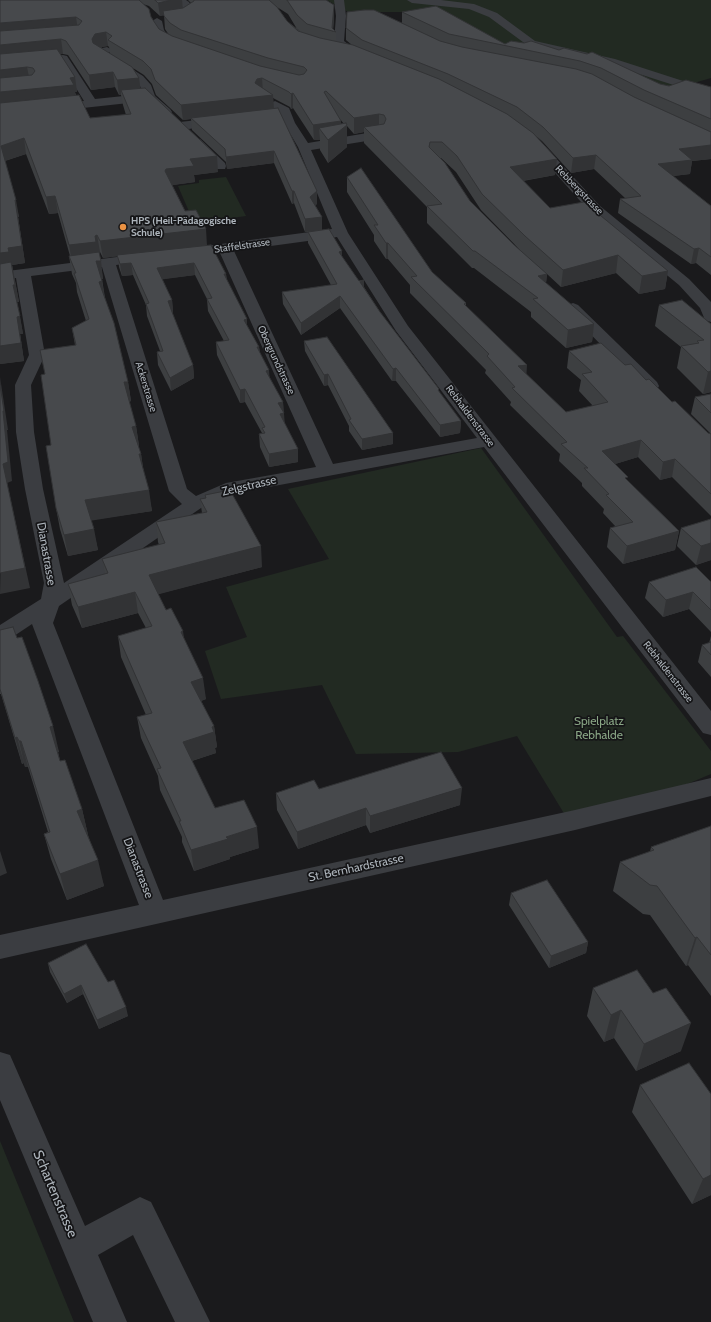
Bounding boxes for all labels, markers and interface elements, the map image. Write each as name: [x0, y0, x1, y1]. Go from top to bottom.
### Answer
street label: Rebbergstrasse: [552, 163, 606, 217]
place label: HPS (Heil-Pädagogische Schule): [131, 215, 236, 238]
marker: HPS (Heil-Pädagogische Schule): [118, 222, 128, 232]
street label: Staffelstrasse: [213, 236, 271, 256]
street label: Obergrundstrasse: [255, 324, 297, 396]
street label: Ackerstrasse: [133, 360, 159, 414]
street label: Rebhaldenstrasse: [443, 383, 497, 449]
street label: Zelgstrasse: [220, 473, 278, 499]
street label: Dianastrasse: [33, 521, 59, 587]
street label: Rebhaldenstrasse: [640, 639, 696, 705]
park label: Spielplatz Rebhalde: [574, 714, 624, 742]
street label: Dianastrasse: [120, 836, 156, 900]
street label: St. Bernhardstrasse: [307, 851, 405, 885]
street label: Schartenstrasse: [29, 1148, 81, 1240]

